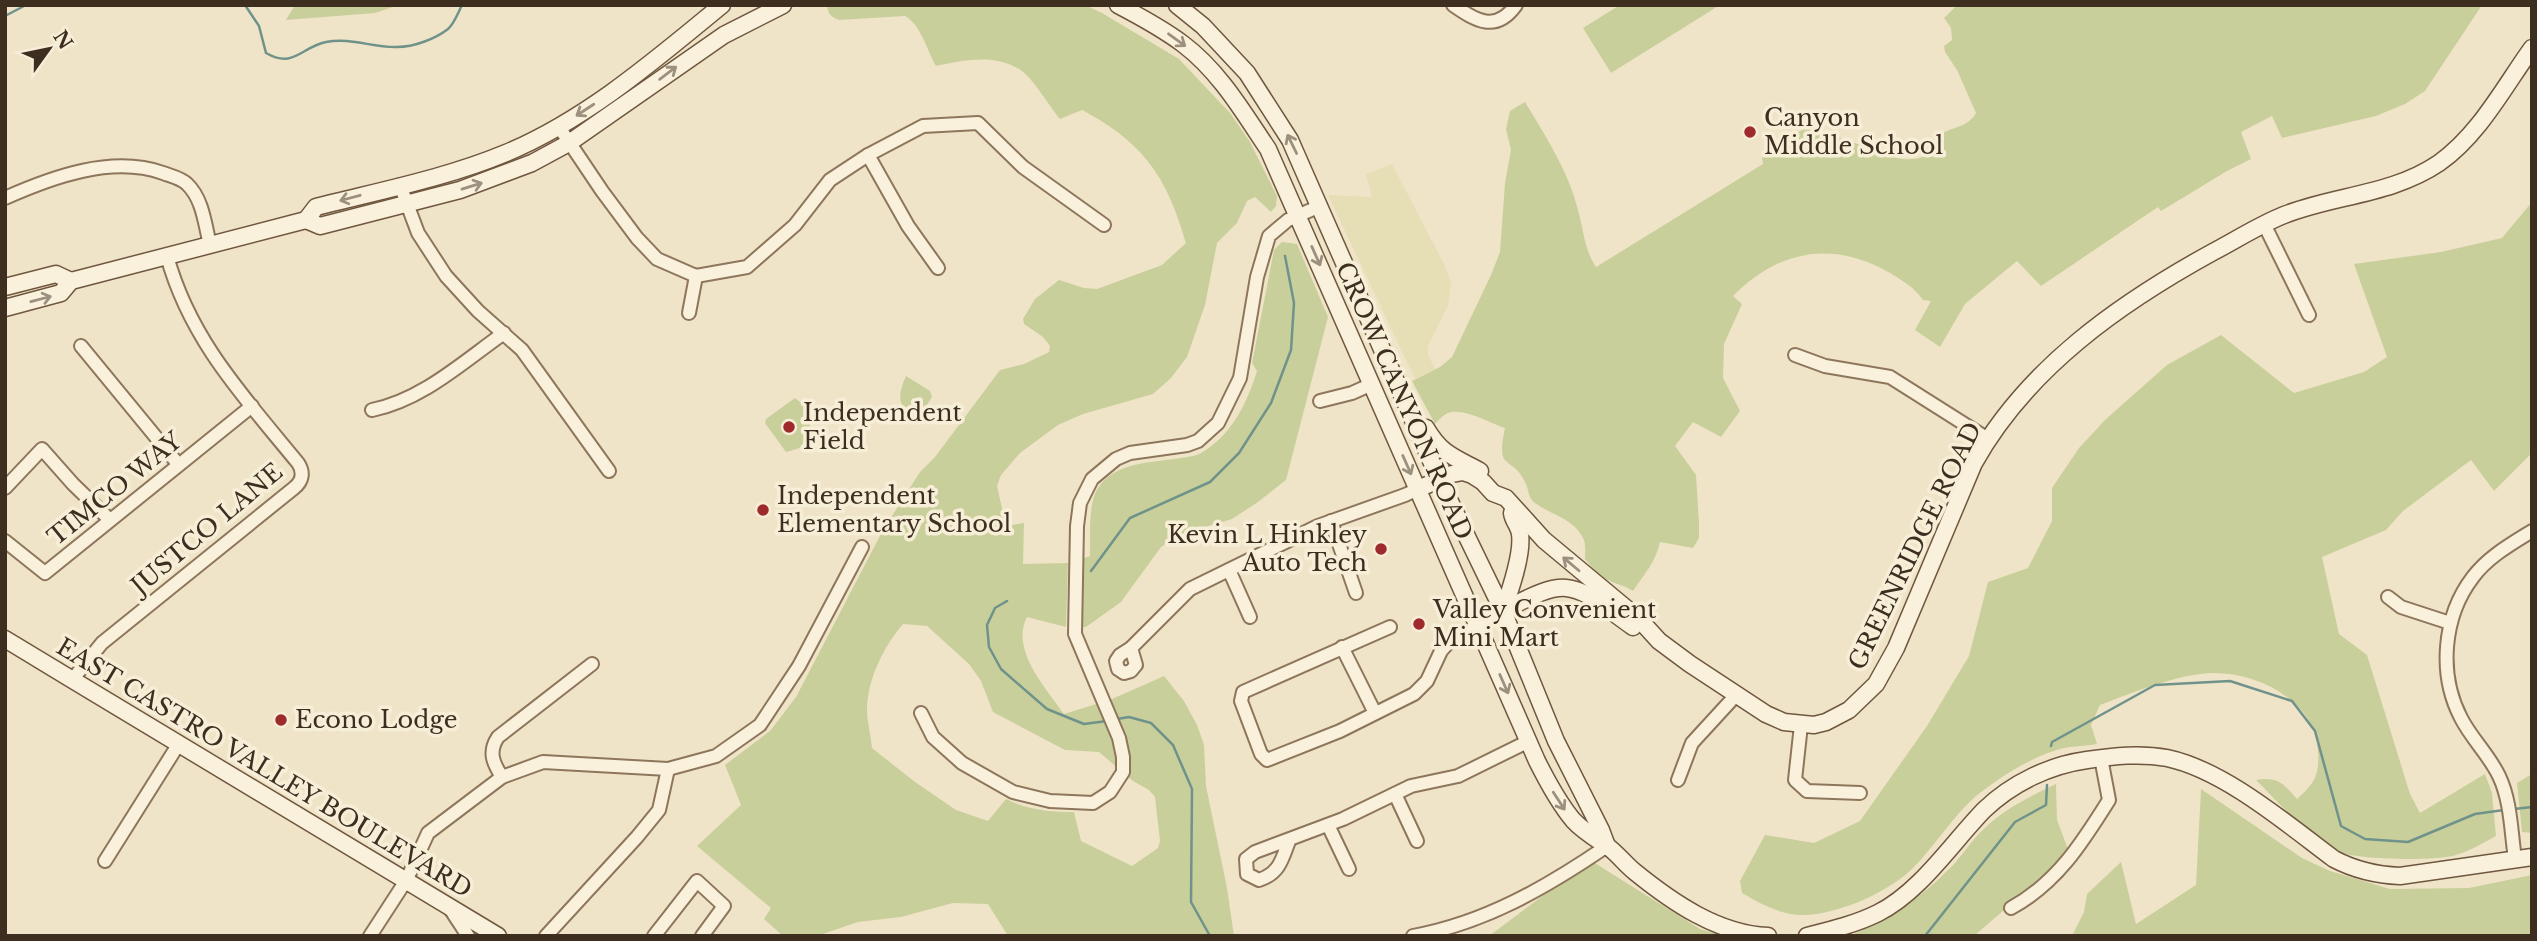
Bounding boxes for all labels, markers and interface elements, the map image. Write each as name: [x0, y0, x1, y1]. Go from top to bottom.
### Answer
north arrow: [14, 14, 84, 84]
text: N: [48, 26, 77, 54]
one-way arrow: [1167, 33, 1186, 47]
one-way arrow: [658, 66, 676, 81]
one-way arrow: [575, 103, 595, 117]
place label: Canyon Middle School: [1764, 103, 1943, 160]
marker: Canyon Middle School: [1742, 124, 1758, 140]
one-way arrow: [1284, 134, 1298, 155]
one-way arrow: [460, 179, 482, 192]
one-way arrow: [339, 192, 362, 205]
one-way arrow: [1310, 245, 1323, 267]
street label: CROW CANYON ROAD: [1330, 257, 1479, 544]
one-way arrow: [30, 291, 52, 304]
place label: Independent Field: [803, 398, 962, 455]
street label: GREENRIDGE ROAD: [1842, 417, 1987, 674]
marker: Independent Field: [781, 419, 797, 435]
street label: TIMCO WAY: [42, 426, 188, 551]
one-way arrow: [1401, 454, 1414, 475]
street label: JUSTCO LANE: [123, 457, 288, 602]
place label: Independent Elementary School: [777, 481, 1012, 538]
marker: Independent Elementary School: [755, 502, 771, 518]
place label: Kevin L Hinkley Auto Tech: [1167, 520, 1368, 577]
marker: Kevin L Hinkley Auto Tech: [1373, 541, 1389, 557]
one-way arrow: [1562, 556, 1580, 572]
place label: Valley Convenient Mini Mart: [1432, 595, 1656, 652]
marker: Valley Convenient Mini Mart: [1411, 616, 1427, 632]
street label: EAST CASTRO VALLEY BOULEVARD: [51, 632, 477, 903]
one-way arrow: [1498, 672, 1511, 694]
place label: Econo Lodge: [295, 705, 457, 734]
marker: Econo Lodge: [273, 712, 289, 728]
one-way arrow: [1553, 790, 1567, 810]

